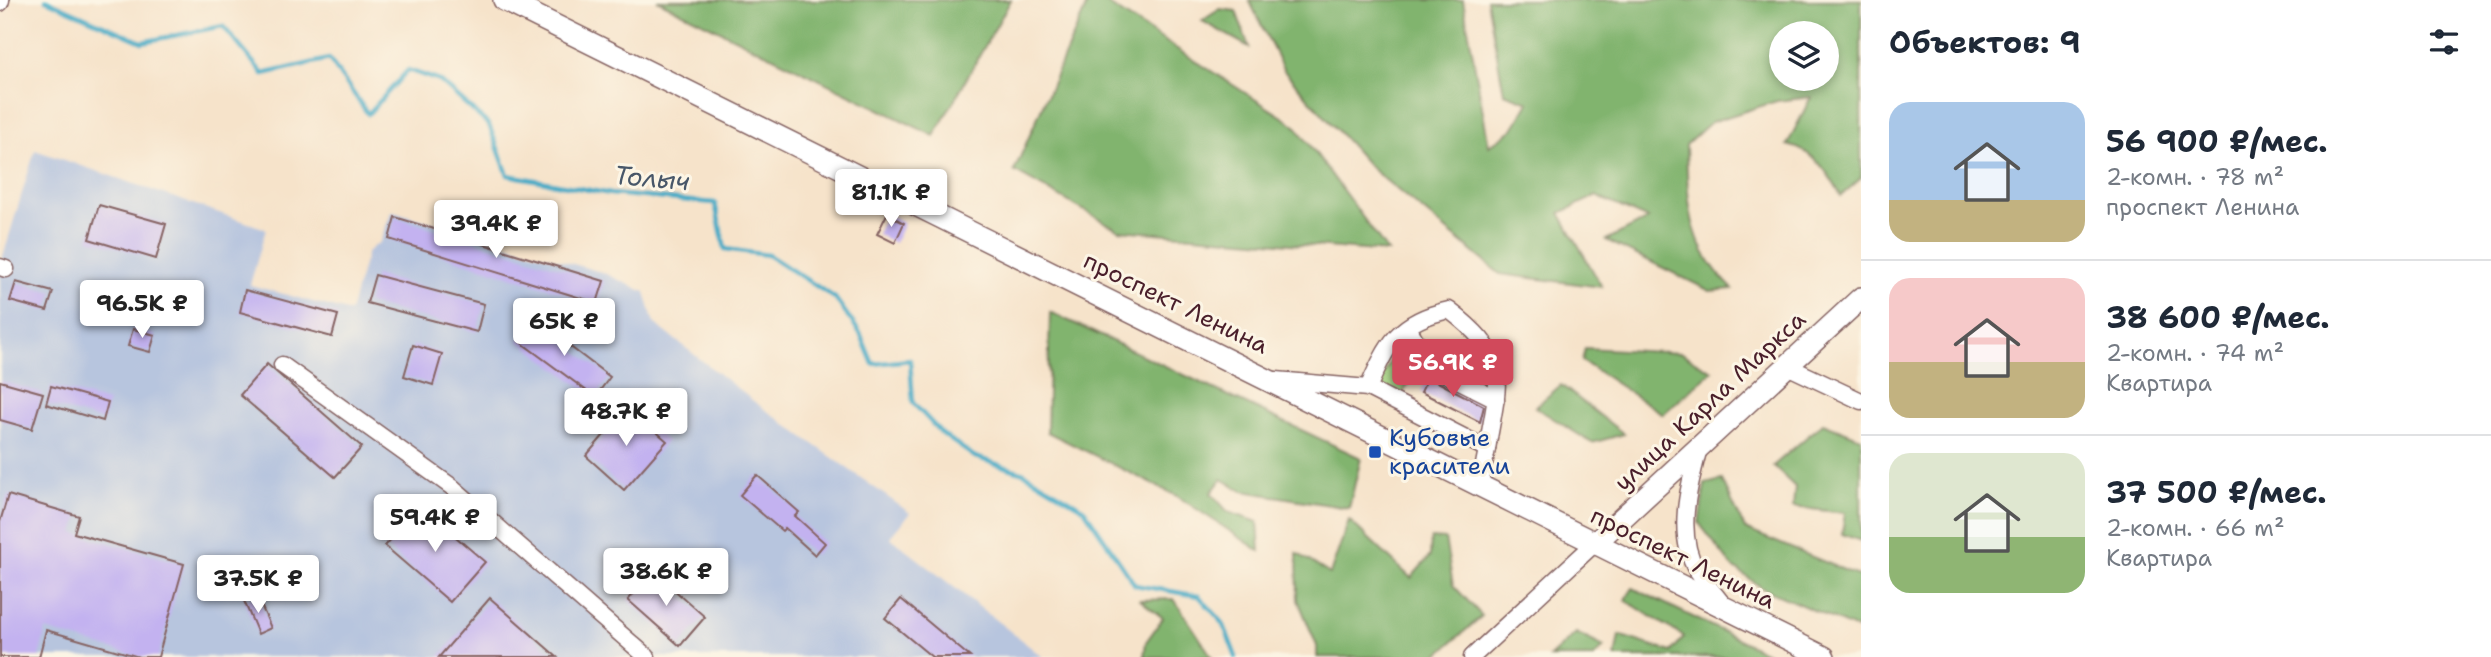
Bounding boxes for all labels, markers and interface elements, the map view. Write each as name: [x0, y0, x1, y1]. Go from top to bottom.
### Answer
map controls: [1769, 21, 1839, 91]
button: layers: [1769, 21, 1839, 91]
text: Объектов: 9: [1889, 22, 2081, 63]
icon: filters: [2425, 23, 2463, 61]
text: 56 900 ₽/мес.: [2106, 121, 2328, 162]
icon: home: [1945, 130, 2029, 214]
water label: Толыч: [613, 157, 691, 198]
text: 2-комн. · 78 m²: [2106, 162, 2284, 192]
pin: 81.1K ₽: [826, 170, 956, 229]
text: 81.1K ₽: [851, 177, 931, 207]
text: проспект Ленина: [2106, 192, 2299, 222]
pin: 39.4K ₽: [431, 201, 561, 260]
text: 39.4K ₽: [450, 208, 542, 238]
street label: проспект Ленина: [1078, 244, 1274, 362]
pin: 96.5K ₽: [77, 280, 207, 340]
text: 96.5K ₽: [96, 288, 188, 318]
text: 38 600 ₽/мес.: [2106, 297, 2330, 338]
pin: 65K ₽: [515, 298, 613, 358]
street label: улица Карла Маркса: [1607, 304, 1813, 498]
text: 65K ₽: [529, 306, 599, 336]
icon: home: [1945, 306, 2029, 390]
text: 2-комн. · 74 m²: [2106, 338, 2284, 368]
pin: 56.9K ₽: [1388, 340, 1518, 399]
text: 56.9K ₽: [1408, 347, 1498, 377]
text: Квартира: [2106, 368, 2212, 398]
pin: 48.7K ₽: [561, 388, 691, 448]
text: 48.7K ₽: [580, 396, 672, 426]
place label: Кубовые красители: [1389, 422, 1510, 482]
marker: Кубовые красители: [1367, 444, 1383, 460]
text: 37 500 ₽/мес.: [2106, 472, 2326, 513]
icon: home: [1945, 481, 2029, 565]
pin: 59.4K ₽: [370, 494, 500, 554]
street label: проспект Ленина: [1585, 499, 1781, 617]
text: 59.4K ₽: [390, 502, 480, 532]
text: 2-комн. · 66 m²: [2106, 513, 2285, 543]
text: Квартира: [2106, 543, 2212, 573]
pin: 38.6K ₽: [601, 548, 731, 608]
pin: 37.5K ₽: [193, 556, 323, 615]
text: 38.6K ₽: [619, 556, 713, 586]
text: 37.5K ₽: [213, 563, 303, 593]

